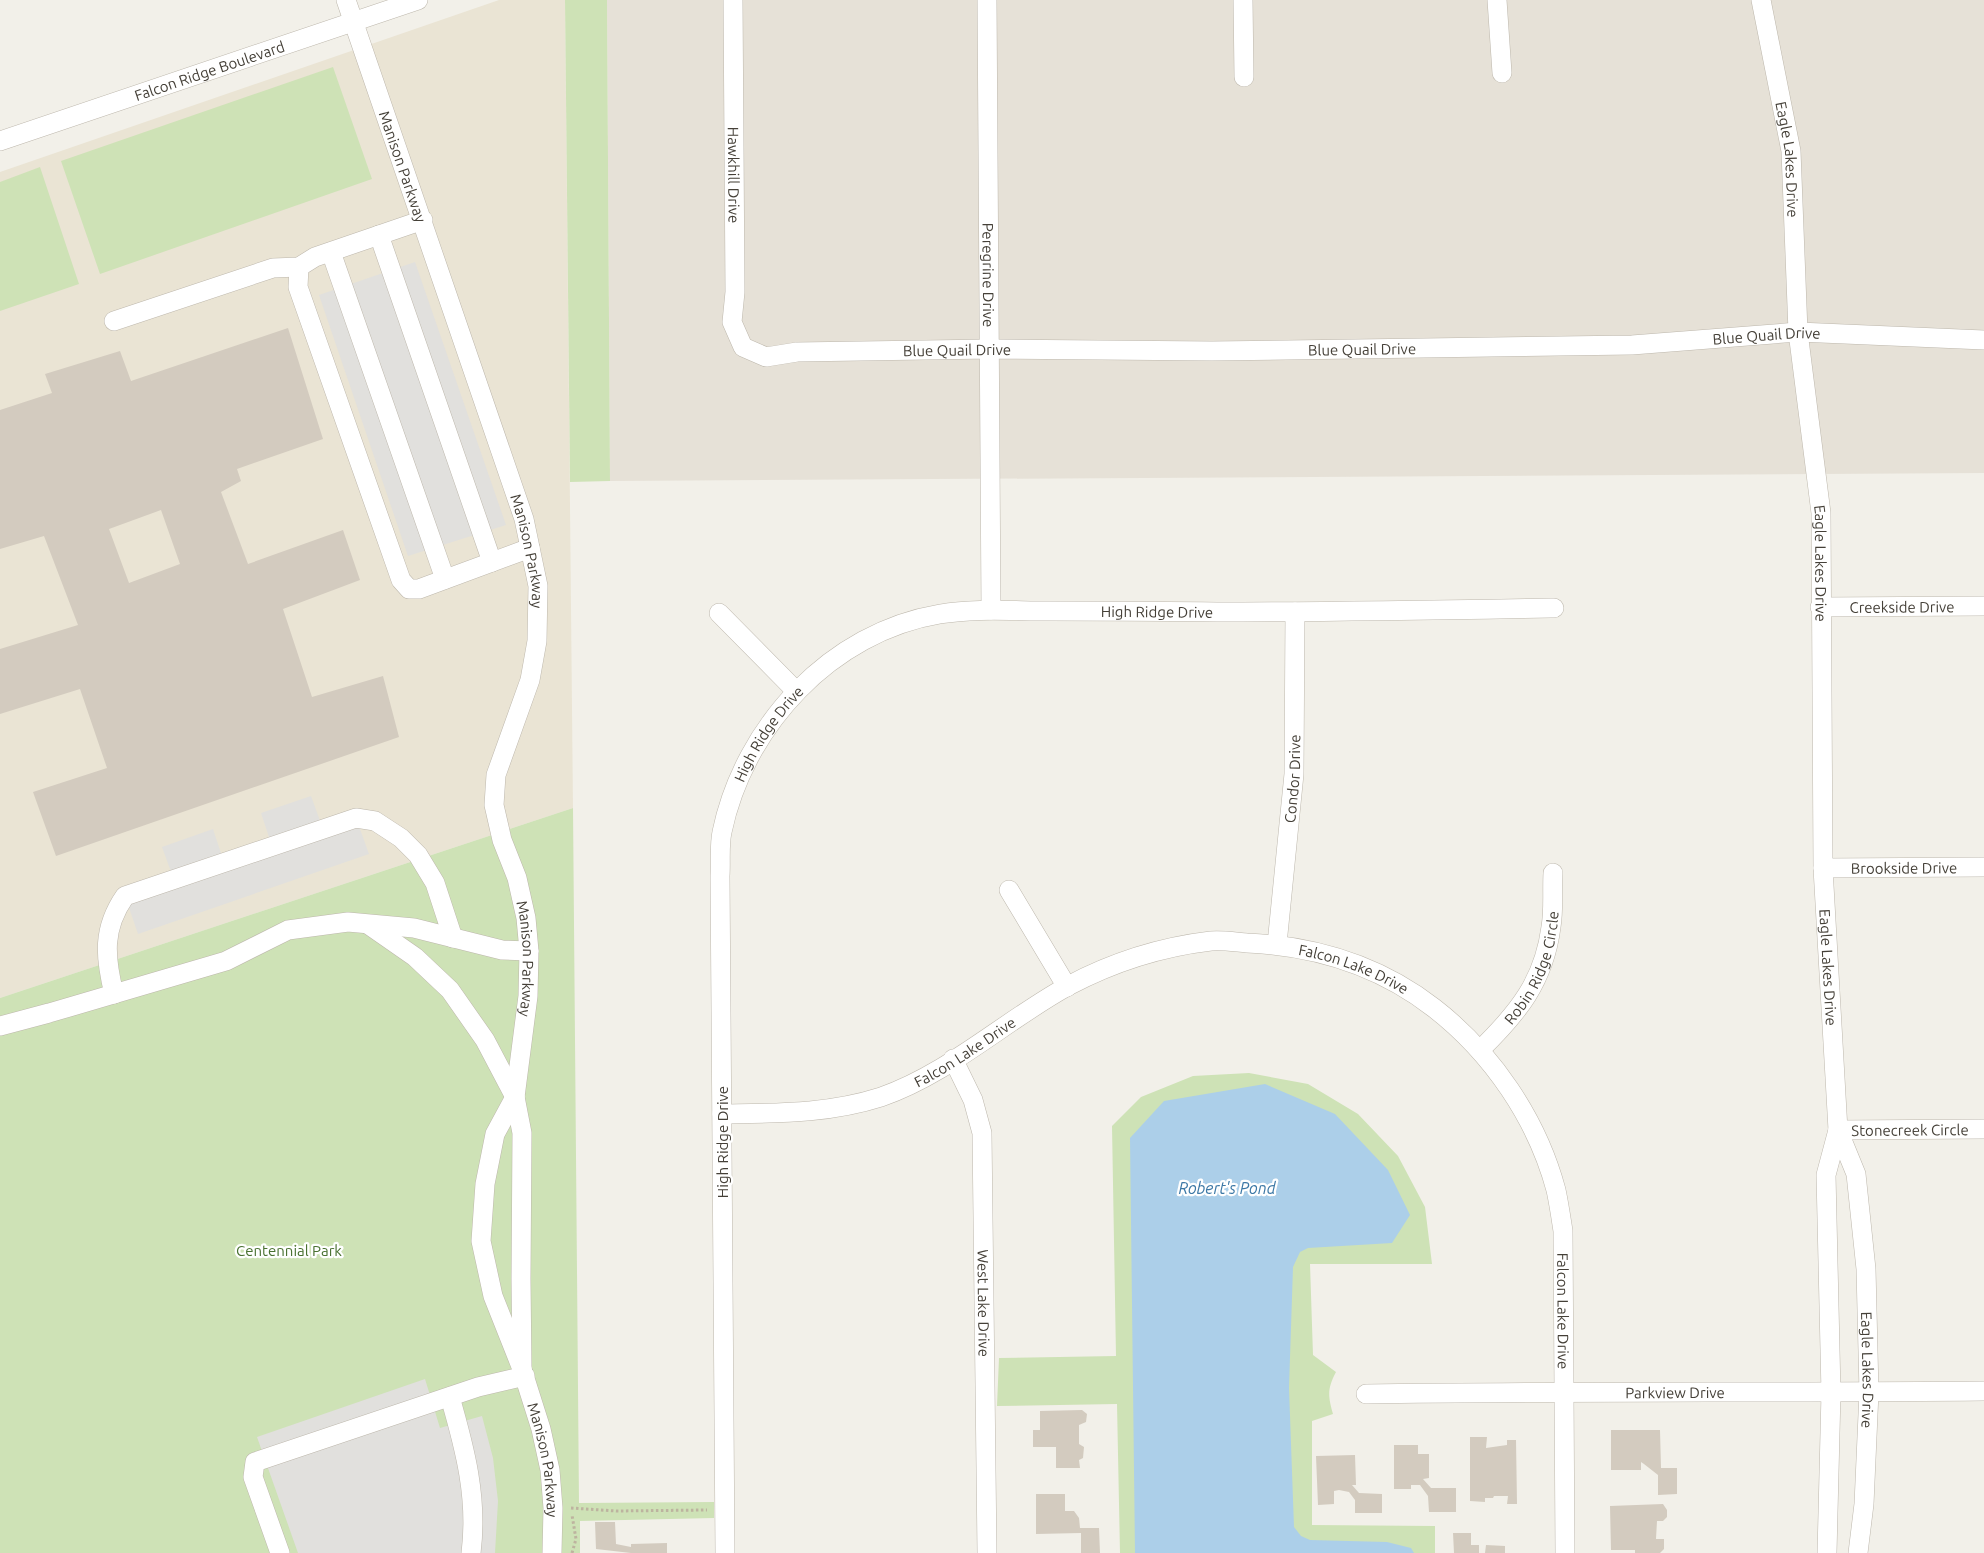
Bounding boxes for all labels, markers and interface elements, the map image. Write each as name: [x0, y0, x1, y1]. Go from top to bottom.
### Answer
street label: Falcon Ridge Boulevard: [132, 37, 287, 104]
street label: Eagle Lakes Drive: [1773, 100, 1802, 218]
street label: Manison Parkway: [376, 109, 430, 224]
street label: Hawkhill Drive: [725, 127, 743, 223]
street label: Peregrine Drive: [980, 223, 998, 327]
street label: Blue Quail Drive: [1712, 323, 1821, 347]
street label: Blue Quail Drive: [903, 340, 1011, 359]
street label: Blue Quail Drive: [1308, 340, 1416, 358]
street label: Manison Parkway: [508, 492, 547, 608]
street label: Eagle Lakes Drive: [1812, 504, 1830, 622]
street label: Creekside Drive: [1849, 598, 1955, 615]
street label: High Ridge Drive: [1101, 603, 1213, 620]
street label: High Ridge Drive: [730, 682, 806, 784]
street label: Condor Drive: [1281, 734, 1303, 824]
street label: Brookside Drive: [1851, 859, 1957, 876]
street label: Manison Parkway: [514, 899, 538, 1018]
street label: Eagle Lakes Drive: [1817, 908, 1841, 1026]
street label: Robin Ridge Circle: [1500, 910, 1561, 1027]
street label: Falcon Lake Drive: [1297, 940, 1412, 997]
street label: Falcon Lake Drive: [911, 1013, 1018, 1090]
street label: High Ridge Drive: [714, 1086, 731, 1198]
street label: Stonecreek Circle: [1851, 1121, 1969, 1138]
water label: Robert's Pond: [1178, 1179, 1277, 1197]
park label: Centennial Park: [236, 1242, 342, 1259]
street label: West Lake Drive: [975, 1249, 993, 1357]
street label: Falcon Lake Drive: [1555, 1253, 1572, 1369]
street label: Eagle Lakes Drive: [1859, 1311, 1878, 1429]
street label: Parkview Drive: [1625, 1384, 1725, 1401]
street label: Manison Parkway: [525, 1400, 562, 1517]

